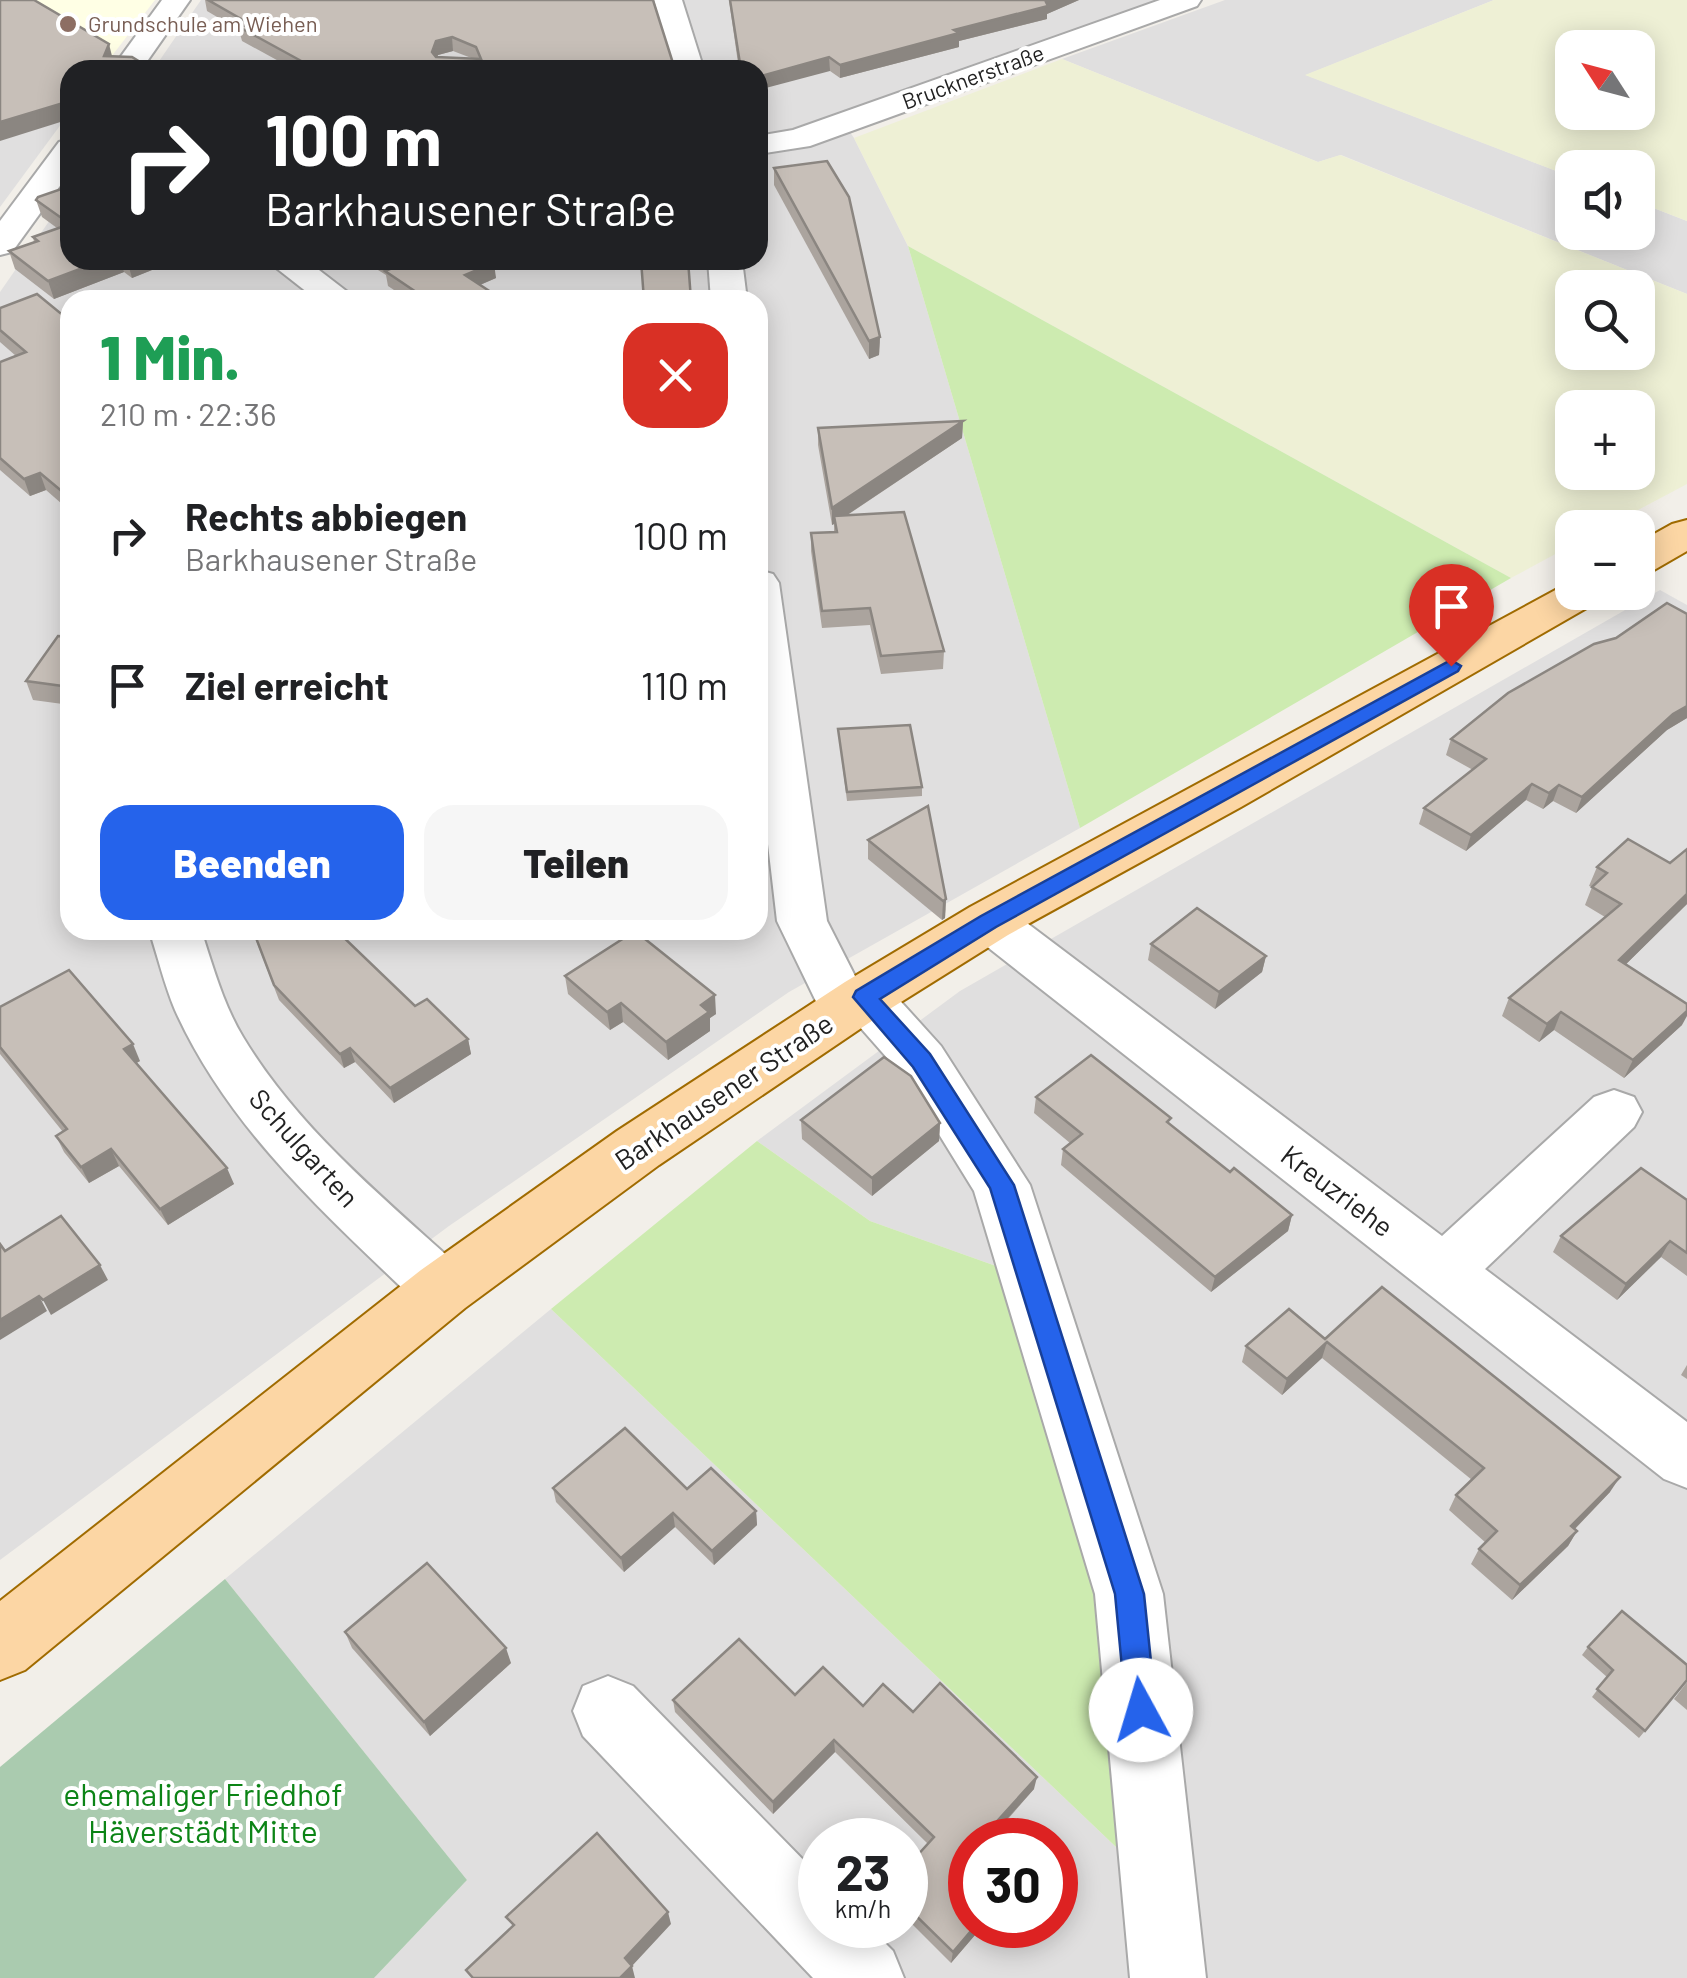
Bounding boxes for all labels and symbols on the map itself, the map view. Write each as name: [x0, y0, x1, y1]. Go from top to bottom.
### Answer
place label: Grundschule am Wiehen: [88, 10, 318, 36]
marker: Grundschule am Wiehen: [57, 13, 79, 35]
north arrow: [1555, 30, 1655, 130]
street label: Brucknerstraße: [898, 38, 1047, 114]
pin: [1409, 564, 1494, 667]
street label: Barkhausener Straße: [608, 1006, 839, 1177]
street label: Schulgarten: [243, 1081, 367, 1213]
street label: Kreuzriehe: [1275, 1137, 1400, 1243]
position arrow: [1089, 1658, 1193, 1762]
park label: ehemaliger Friedhof Häverstädt Mitte: [63, 1774, 343, 1849]
speed limit sign: 30: [948, 1818, 1078, 1948]

